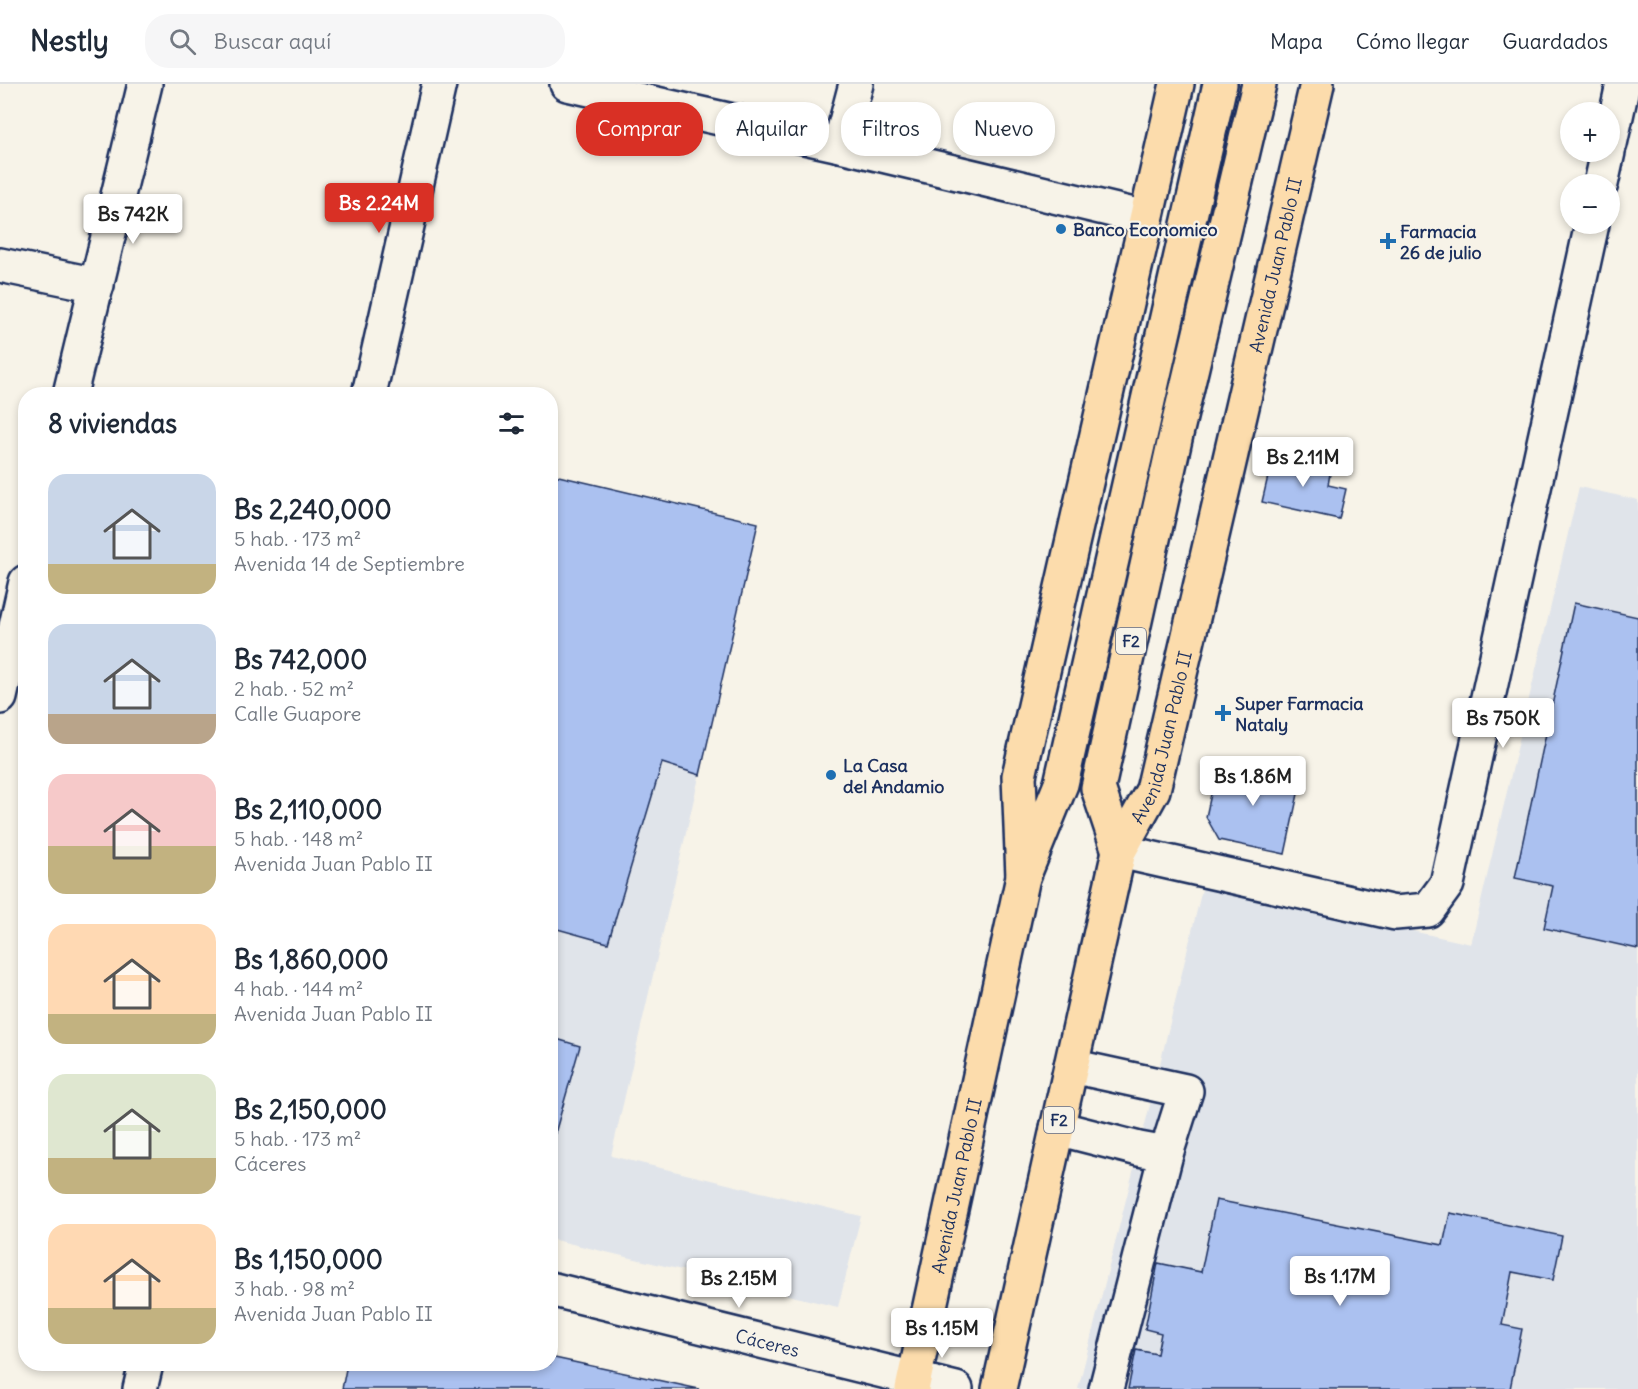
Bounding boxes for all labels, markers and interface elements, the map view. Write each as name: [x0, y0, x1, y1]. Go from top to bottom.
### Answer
search box: [145, 14, 565, 68]
text: Nestly: [30, 23, 109, 59]
icon: search: [166, 25, 199, 58]
text: Buscar aquí: [214, 27, 331, 55]
text: Mapa: [1270, 28, 1323, 55]
text: Cómo llegar: [1356, 28, 1469, 55]
text: Guardados: [1502, 28, 1608, 55]
chip: Comprar: [576, 102, 703, 156]
chip: Alquilar: [715, 102, 829, 156]
chip: Filtros: [841, 102, 941, 156]
chip: Nuevo: [953, 102, 1055, 156]
map controls: [1560, 102, 1620, 234]
button: +: [1560, 102, 1620, 162]
button: −: [1560, 174, 1620, 234]
street label: Avenida Juan Pablo II: [1243, 175, 1306, 355]
pin: Bs 2.24M: [317, 183, 441, 234]
text: Bs 2.24M: [339, 190, 419, 215]
pin: Bs 742K: [78, 194, 188, 245]
text: Bs 742K: [97, 201, 169, 226]
place label: Banco Economico: [1073, 218, 1218, 241]
place label: Farmacia 26 de julio: [1400, 220, 1482, 264]
marker: Banco Economico: [1054, 222, 1068, 236]
marker: Farmacia 26 de julio: [1381, 234, 1395, 248]
text: 8 viviendas: [48, 407, 177, 440]
icon: filters: [495, 407, 528, 440]
pin: Bs 2.11M: [1241, 437, 1365, 488]
text: Bs 2.11M: [1266, 444, 1340, 469]
text: Bs 2,240,000: [234, 493, 392, 526]
icon: home: [96, 498, 168, 570]
text: 5 hab. · 173 m²: [234, 526, 361, 551]
text: Avenida 14 de Septiembre: [234, 551, 465, 576]
road number: F2: [1116, 628, 1146, 654]
text: Bs 742,000: [234, 643, 367, 676]
icon: home: [96, 648, 168, 720]
street label: Avenida Juan Pablo II: [1125, 649, 1196, 828]
text: 2 hab. · 52 m²: [234, 676, 354, 701]
place label: Super Farmacia Nataly: [1235, 692, 1364, 736]
pin: Bs 750K: [1448, 698, 1558, 749]
text: Calle Guapore: [234, 701, 361, 726]
text: Bs 750K: [1466, 705, 1540, 730]
marker: Super Farmacia Nataly: [1216, 706, 1230, 720]
place label: La Casa del Andamio: [843, 754, 944, 798]
pin: Bs 1.86M: [1191, 756, 1315, 807]
text: Bs 1.86M: [1214, 763, 1292, 788]
marker: La Casa del Andamio: [824, 768, 838, 782]
text: Bs 2,110,000: [234, 793, 382, 826]
icon: home: [96, 798, 168, 870]
text: 5 hab. · 148 m²: [234, 826, 363, 851]
text: Avenida Juan Pablo II: [234, 851, 433, 876]
text: Bs 1,860,000: [234, 943, 389, 976]
icon: home: [96, 948, 168, 1020]
text: 4 hab. · 144 m²: [234, 976, 363, 1001]
text: Avenida Juan Pablo II: [234, 1001, 433, 1026]
text: Bs 2,150,000: [234, 1093, 387, 1126]
street label: Avenida Juan Pablo II: [926, 1096, 986, 1276]
icon: home: [96, 1098, 168, 1170]
road number: F2: [1044, 1107, 1074, 1133]
text: 5 hab. · 173 m²: [234, 1126, 361, 1151]
text: Cáceres: [234, 1151, 306, 1176]
text: Bs 1,150,000: [234, 1243, 383, 1276]
icon: home: [96, 1248, 168, 1320]
pin: Bs 1.17M: [1278, 1256, 1402, 1307]
pin: Bs 2.15M: [677, 1258, 801, 1309]
text: Bs 1.17M: [1304, 1263, 1376, 1288]
text: Bs 2.15M: [701, 1265, 777, 1290]
text: 3 hab. · 98 m²: [234, 1276, 355, 1301]
text: Avenida Juan Pablo II: [234, 1301, 433, 1326]
pin: Bs 1.15M: [880, 1308, 1004, 1359]
text: Bs 1.15M: [905, 1315, 979, 1340]
street label: Cáceres: [733, 1324, 802, 1362]

